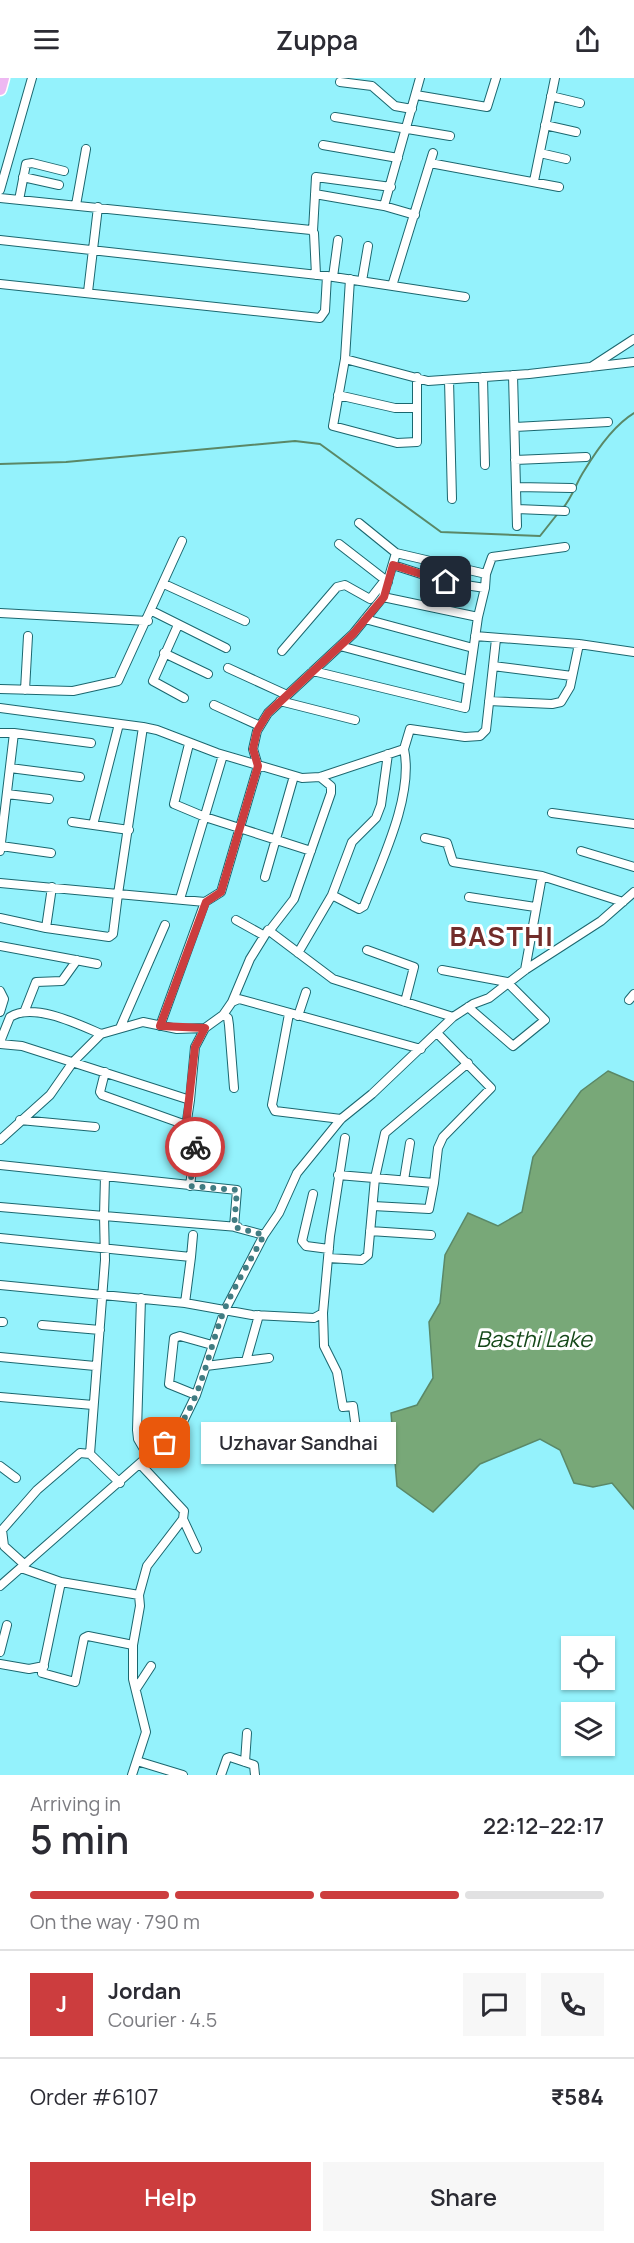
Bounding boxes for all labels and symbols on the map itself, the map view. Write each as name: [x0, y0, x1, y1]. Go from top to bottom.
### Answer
pin: [420, 556, 471, 607]
district label: BASTHI: [450, 917, 554, 954]
courier: [165, 1117, 225, 1177]
water label: Basthi Lake: [476, 1324, 593, 1354]
pin: [139, 1417, 190, 1468]
callout: Uzhavar Sandhai: [201, 1422, 396, 1464]

